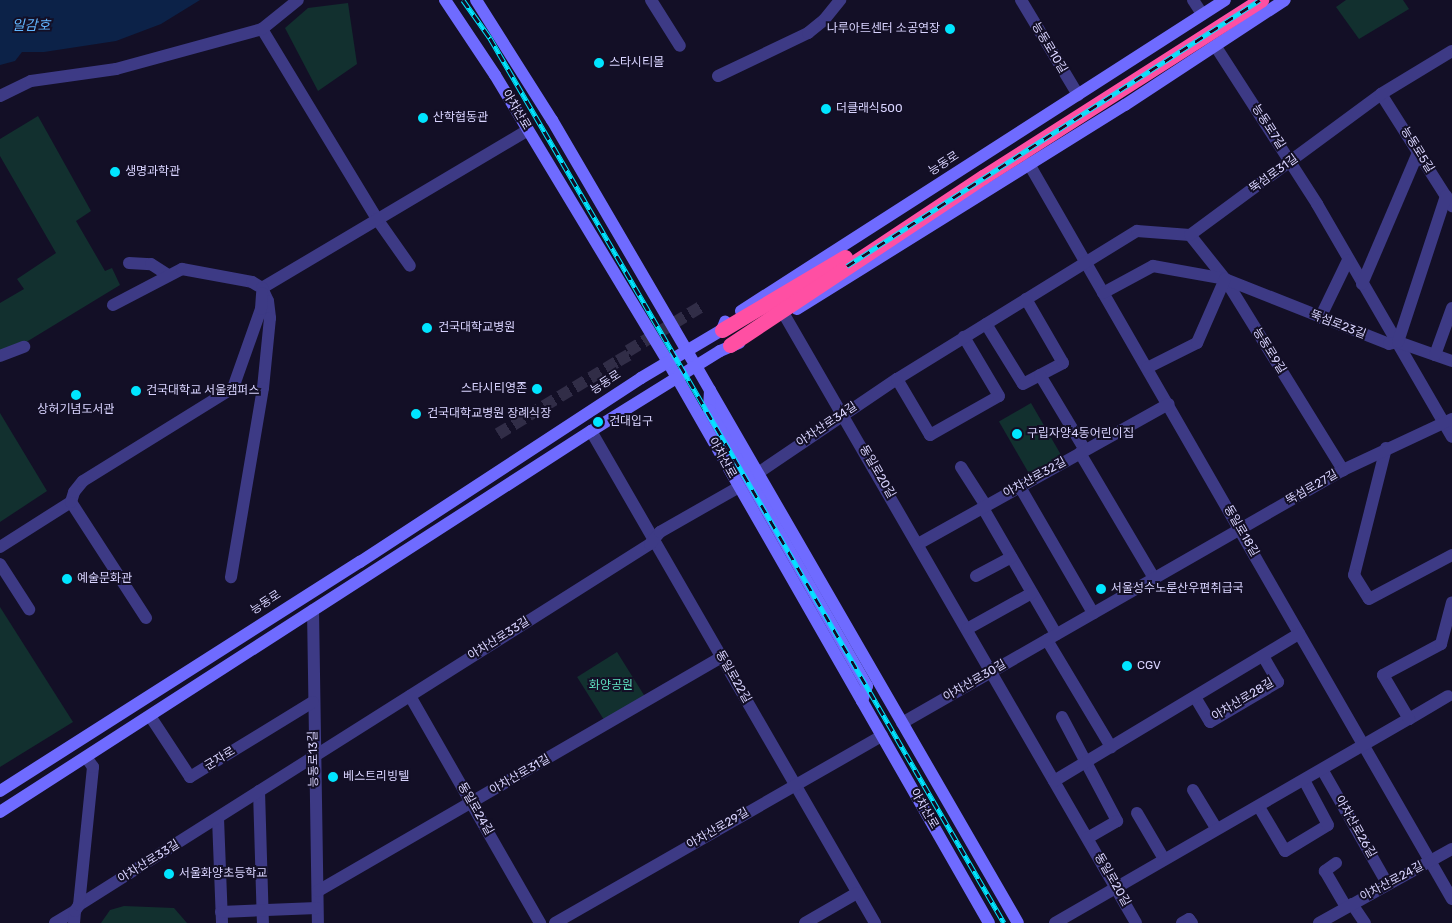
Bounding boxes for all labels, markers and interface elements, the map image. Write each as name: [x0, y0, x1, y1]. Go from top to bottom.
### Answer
water label: 일감호: [12, 18, 50, 34]
street label: 능동로10길: [1028, 20, 1070, 76]
place label: 나루아트센터 소공연장: [827, 22, 940, 36]
marker: 나루아트센터 소공연장: [944, 23, 956, 35]
place label: 스타시티몰: [609, 56, 664, 70]
marker: 스타시티몰: [593, 57, 605, 69]
street label: 아차산로: [498, 87, 534, 133]
place label: 더클래식500: [836, 102, 903, 116]
street label: 능동로7길: [1248, 102, 1288, 152]
marker: 더클래식500: [820, 103, 832, 115]
place label: 산학협동관: [433, 111, 488, 125]
marker: 산학협동관: [417, 112, 429, 124]
street label: 능동로5길: [1397, 124, 1437, 176]
street label: 능동로: [926, 149, 962, 179]
street label: 뚝섬로31길: [1247, 152, 1301, 196]
place label: 생명과학관: [125, 165, 180, 179]
marker: 생명과학관: [109, 166, 121, 178]
street label: 뚝섬로23길: [1308, 308, 1368, 342]
marker: 건국대학교병원: [420, 321, 434, 335]
place label: 건국대학교병원: [438, 321, 515, 335]
street label: 능동로9길: [1249, 325, 1289, 377]
street label: 능동로: [588, 368, 624, 398]
place label: 스타시티영존: [461, 382, 527, 396]
marker: 스타시티영존: [531, 383, 543, 395]
place label: 건국대학교 서울캠퍼스: [146, 384, 259, 398]
marker: 건국대학교 서울캠퍼스: [130, 385, 142, 397]
marker: 상허기념도서관: [70, 389, 82, 401]
street label: 아차산로34길: [794, 399, 860, 451]
place label: 상허기념도서관: [37, 403, 115, 417]
marker: 건국대학교병원 장례식장: [409, 407, 423, 421]
place label: 건국대학교병원 장례식장: [427, 407, 551, 421]
marker: 건대입구: [591, 415, 605, 429]
place label: 건대입구: [609, 415, 653, 429]
place label: 구립자양4동어린이집: [1027, 427, 1134, 441]
marker: 구립자양4동어린이집: [1011, 428, 1023, 440]
street label: 아차산로: [705, 435, 739, 481]
street label: 동일로20길: [856, 443, 898, 501]
street label: 아차산로32길: [1001, 455, 1069, 501]
street label: 뚝섬로27길: [1284, 467, 1340, 509]
street label: 동일로18길: [1221, 503, 1261, 559]
place label: 예술문화관: [77, 572, 132, 586]
marker: 예술문화관: [61, 573, 73, 585]
place label: 서울성수노룬산우편취급국: [1111, 582, 1243, 596]
marker: 서울성수노룬산우편취급국: [1095, 583, 1107, 595]
street label: 능동로: [248, 588, 284, 618]
street label: 아차산로33길: [466, 614, 532, 664]
street label: 동일로22길: [712, 648, 754, 706]
street label: 아차산로30길: [941, 657, 1009, 705]
place label: CGV: [1137, 659, 1161, 673]
marker: CGV: [1121, 660, 1133, 672]
street label: 아차산로28길: [1209, 676, 1277, 724]
park label: 화양공원: [589, 679, 633, 693]
street label: 능동로13길: [306, 731, 322, 787]
street label: 군자로: [202, 744, 238, 774]
street label: 아차산로31길: [487, 752, 553, 798]
place label: 베스트리빙텔: [343, 770, 409, 784]
marker: 베스트리빙텔: [327, 771, 339, 783]
street label: 동일로24길: [454, 780, 496, 838]
street label: 아차산로: [907, 786, 941, 832]
street label: 아차산로26길: [1331, 793, 1379, 861]
street label: 아차산로29길: [684, 805, 752, 853]
street label: 아차산로33길: [116, 837, 182, 887]
street label: 동일로20길: [1091, 851, 1133, 909]
street label: 아차산로24길: [1358, 859, 1426, 905]
place label: 서울화양초등학교: [179, 867, 267, 881]
marker: 서울화양초등학교: [163, 868, 175, 880]

